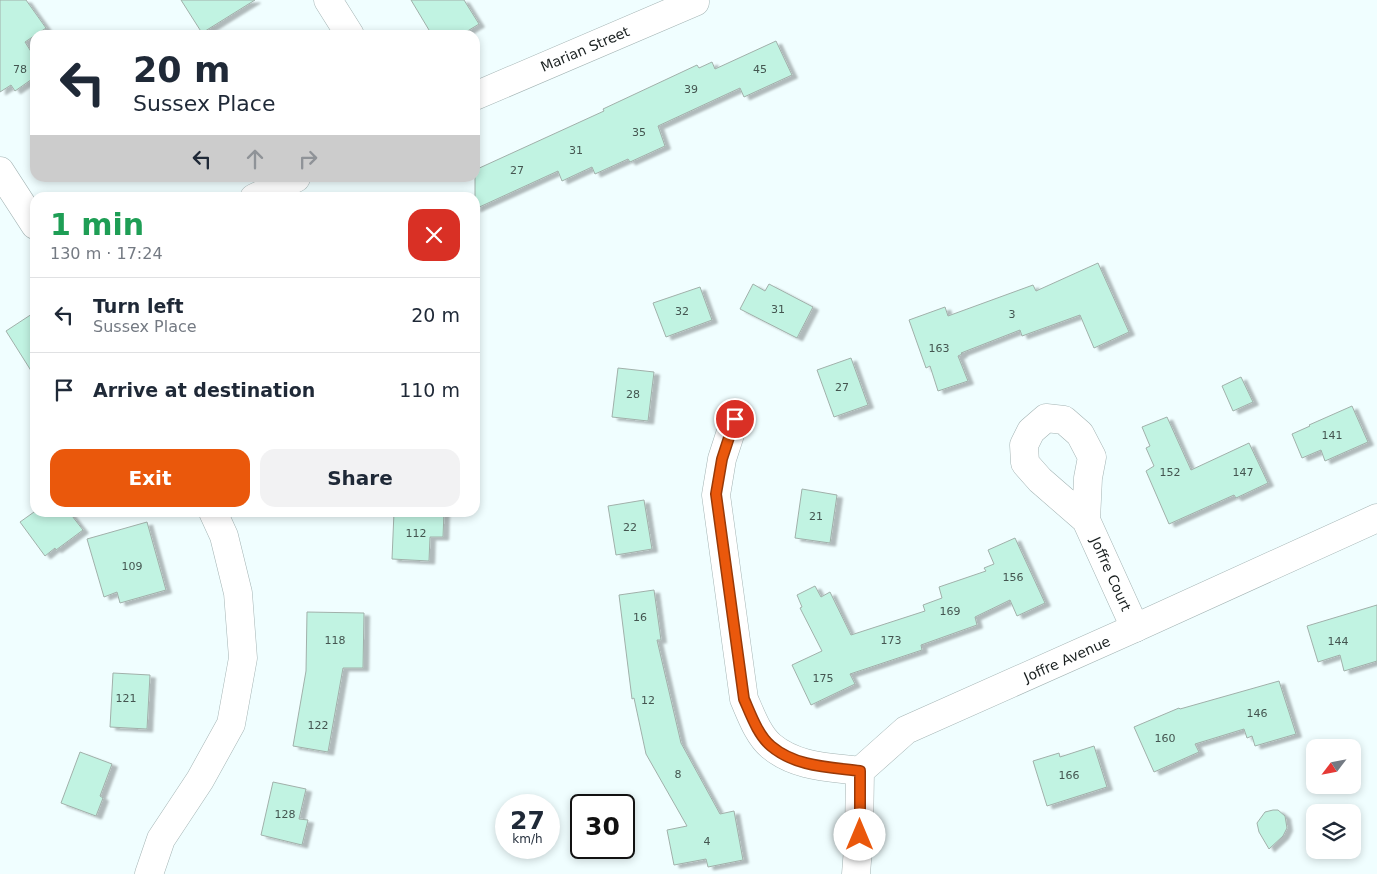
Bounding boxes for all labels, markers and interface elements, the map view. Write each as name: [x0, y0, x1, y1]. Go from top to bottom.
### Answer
street label: Marian Street: [538, 23, 632, 75]
icon: left: [50, 50, 115, 115]
text: 20 m: [133, 50, 230, 90]
house number: 78: [13, 63, 27, 76]
house number: 45: [753, 63, 767, 76]
house number: 39: [684, 83, 698, 96]
text: Sussex Place: [133, 91, 275, 116]
house number: 35: [632, 126, 646, 139]
house number: 31: [569, 144, 583, 157]
icon: left: [188, 145, 216, 173]
icon: ahead: [241, 145, 269, 173]
icon: right: [294, 145, 322, 173]
house number: 27: [510, 164, 524, 177]
text: 1 min: [50, 207, 144, 242]
button: close: [408, 209, 460, 261]
text: 130 m · 17:24: [50, 244, 163, 263]
text: Turn left: [93, 295, 184, 317]
icon: left: [50, 301, 78, 329]
house number: 31: [771, 303, 785, 316]
text: 20 m: [411, 304, 460, 326]
house number: 32: [675, 305, 689, 318]
house number: 3: [1009, 308, 1016, 321]
text: Sussex Place: [93, 317, 197, 336]
house number: 163: [929, 342, 950, 355]
icon: arrive: [50, 376, 78, 404]
text: Arrive at destination: [93, 379, 315, 401]
text: 110 m: [399, 379, 460, 401]
house number: 27: [835, 381, 849, 394]
house number: 28: [626, 388, 640, 401]
pin: [714, 398, 756, 440]
icon: arrive: [721, 405, 749, 433]
house number: 141: [1322, 429, 1343, 442]
button: Exit: [50, 449, 250, 507]
button: Share: [260, 449, 460, 507]
house number: 152: [1160, 466, 1181, 479]
house number: 147: [1233, 466, 1254, 479]
house number: 21: [809, 510, 823, 523]
house number: 22: [623, 521, 637, 534]
house number: 112: [406, 527, 427, 540]
street label: Joffre Court: [1087, 534, 1135, 614]
house number: 109: [122, 560, 143, 573]
house number: 156: [1003, 571, 1024, 584]
house number: 169: [940, 605, 961, 618]
house number: 16: [633, 611, 647, 624]
street label: Joffre Avenue: [1020, 633, 1113, 686]
house number: 118: [325, 634, 346, 647]
house number: 173: [881, 634, 902, 647]
house number: 144: [1328, 635, 1349, 648]
house number: 175: [813, 672, 834, 685]
house number: 121: [116, 692, 137, 705]
house number: 12: [641, 694, 655, 707]
house number: 146: [1247, 707, 1268, 720]
house number: 122: [308, 719, 329, 732]
house number: 160: [1155, 732, 1176, 745]
north arrow: [1306, 739, 1361, 794]
map controls: [1306, 739, 1361, 859]
house number: 8: [675, 768, 682, 781]
house number: 166: [1059, 769, 1080, 782]
speed limit sign: 30: [570, 794, 635, 859]
button: layers: [1306, 804, 1361, 859]
text: 27: [510, 806, 545, 835]
house number: 128: [275, 808, 296, 821]
position arrow: [833, 808, 885, 860]
text: km/h: [512, 832, 543, 846]
house number: 4: [704, 835, 711, 848]

